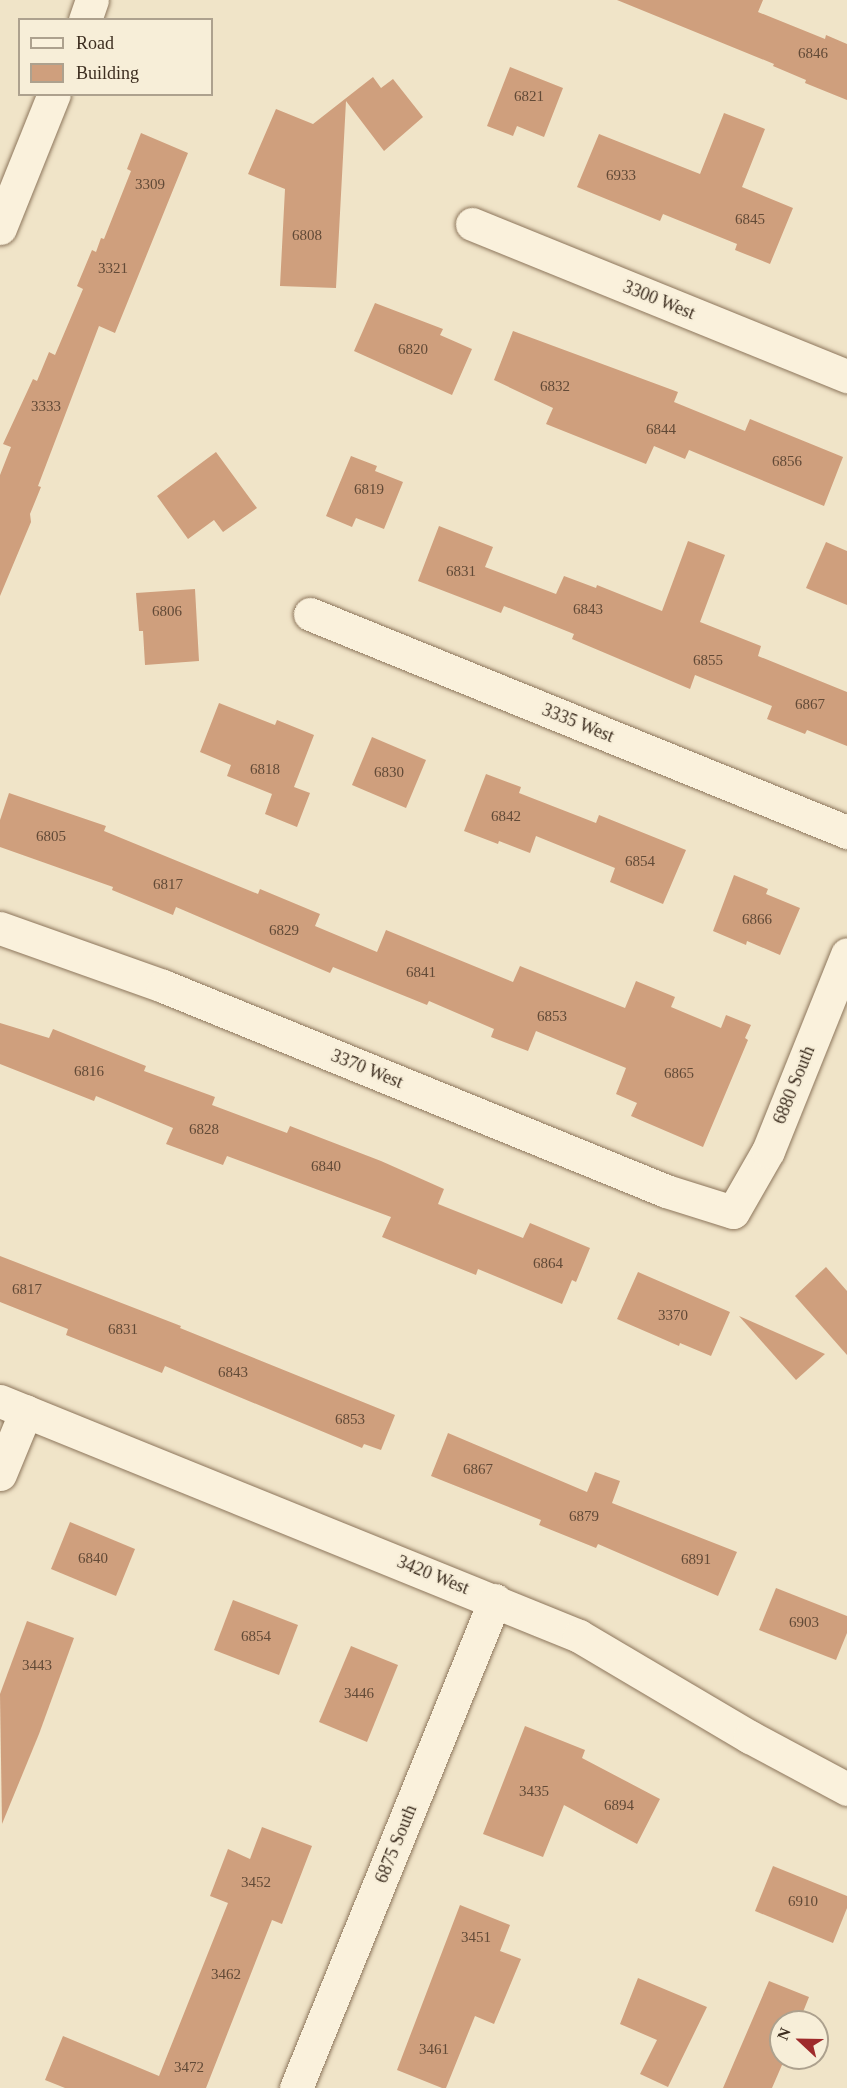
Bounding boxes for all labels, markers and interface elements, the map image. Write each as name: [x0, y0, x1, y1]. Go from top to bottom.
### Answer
legend: [18, 18, 213, 96]
text: Road: [76, 33, 114, 53]
house number: 6846: [798, 45, 828, 63]
text: Building: [76, 63, 139, 83]
house number: 6821: [514, 88, 544, 106]
house number: 6933: [606, 167, 636, 185]
house number: 3309: [135, 176, 165, 194]
house number: 6845: [735, 211, 765, 229]
house number: 6808: [292, 227, 322, 245]
house number: 3321: [98, 260, 128, 278]
street label: 3300 West: [620, 276, 698, 324]
house number: 6820: [398, 341, 428, 359]
house number: 6832: [540, 378, 570, 396]
house number: 3333: [31, 398, 61, 416]
house number: 6844: [646, 421, 676, 439]
house number: 6856: [772, 453, 802, 471]
house number: 6819: [354, 481, 384, 499]
house number: 6831: [446, 563, 476, 581]
house number: 6843: [573, 601, 603, 619]
house number: 6806: [152, 603, 182, 621]
house number: 6855: [693, 652, 723, 670]
house number: 6867: [795, 696, 825, 714]
street label: 3335 West: [539, 699, 617, 747]
house number: 6818: [250, 761, 280, 779]
house number: 6830: [374, 764, 404, 782]
house number: 6842: [491, 808, 521, 826]
house number: 6805: [36, 828, 66, 846]
house number: 6854: [625, 853, 655, 871]
house number: 6817: [153, 876, 183, 894]
house number: 6866: [742, 911, 772, 929]
house number: 6829: [269, 922, 299, 940]
house number: 6841: [406, 964, 436, 982]
house number: 6853: [537, 1008, 567, 1026]
street label: 6880 South: [769, 1043, 819, 1127]
street label: 3370 West: [328, 1045, 406, 1093]
house number: 6816: [74, 1063, 104, 1081]
house number: 6865: [664, 1065, 694, 1083]
house number: 6828: [189, 1121, 219, 1139]
house number: 6840: [311, 1158, 341, 1176]
house number: 6864: [533, 1255, 563, 1273]
house number: 6817: [12, 1281, 42, 1299]
house number: 3370: [658, 1307, 688, 1325]
house number: 6831: [108, 1321, 138, 1339]
house number: 6843: [218, 1364, 248, 1382]
house number: 6853: [335, 1411, 365, 1429]
house number: 6867: [463, 1461, 493, 1479]
house number: 6879: [569, 1508, 599, 1526]
house number: 6840: [78, 1550, 108, 1568]
street label: 3420 West: [394, 1551, 472, 1599]
house number: 6891: [681, 1551, 711, 1569]
house number: 6903: [789, 1614, 819, 1632]
house number: 6854: [241, 1628, 271, 1646]
house number: 3443: [22, 1657, 52, 1675]
house number: 3446: [344, 1685, 374, 1703]
house number: 3435: [519, 1783, 549, 1801]
house number: 6894: [604, 1797, 634, 1815]
street label: 6875 South: [371, 1802, 421, 1886]
house number: 3452: [241, 1874, 271, 1892]
house number: 6910: [788, 1893, 818, 1911]
house number: 3451: [461, 1929, 491, 1947]
house number: 3462: [211, 1966, 241, 1984]
north arrow: [769, 2010, 829, 2070]
text: N: [774, 2025, 794, 2042]
house number: 3461: [419, 2041, 449, 2059]
house number: 3472: [174, 2059, 204, 2077]

